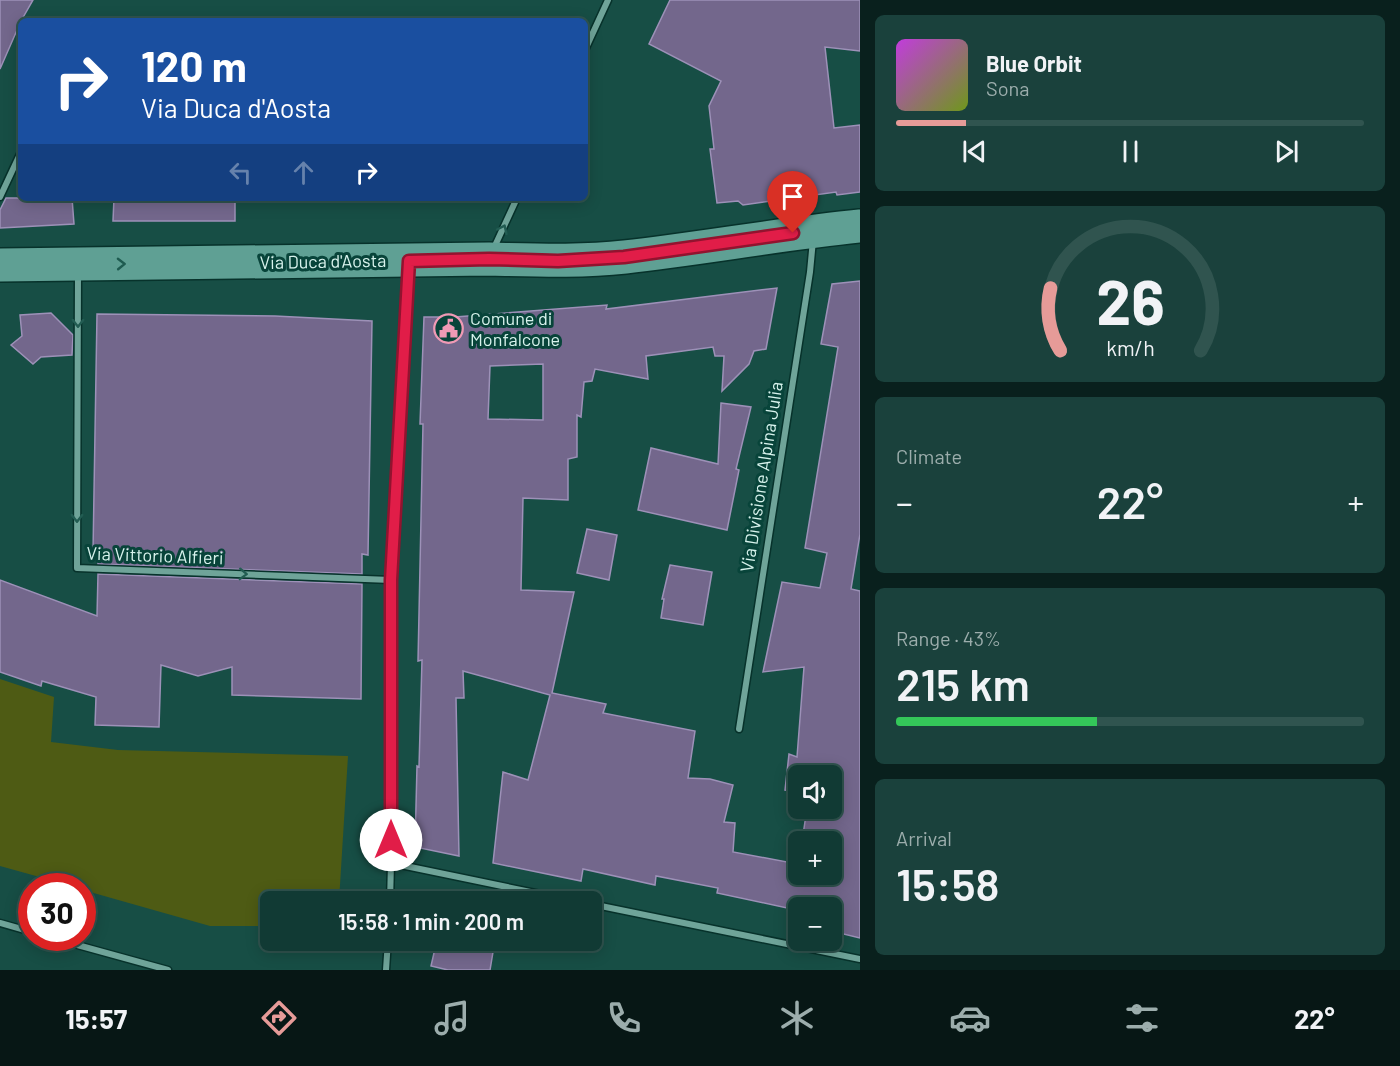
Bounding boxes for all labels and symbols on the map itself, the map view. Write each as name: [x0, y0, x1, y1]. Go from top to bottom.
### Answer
pin: [767, 171, 818, 233]
one-way arrow: [495, 224, 507, 235]
street label: Via Duca d'Aosta: [259, 249, 387, 273]
one-way arrow: [117, 258, 126, 270]
place label: Comune di Monfalcone: [470, 307, 560, 350]
public building icon: Comune di Monfalcone: [433, 313, 465, 345]
one-way arrow: [72, 319, 84, 328]
street label: Via Divisione Alpina Julia: [735, 380, 787, 574]
one-way arrow: [71, 514, 83, 523]
street label: Via Vittorio Alfieri: [86, 542, 224, 568]
one-way arrow: [239, 568, 248, 580]
position arrow: [359, 808, 423, 872]
speed limit sign: 30: [18, 873, 96, 951]

